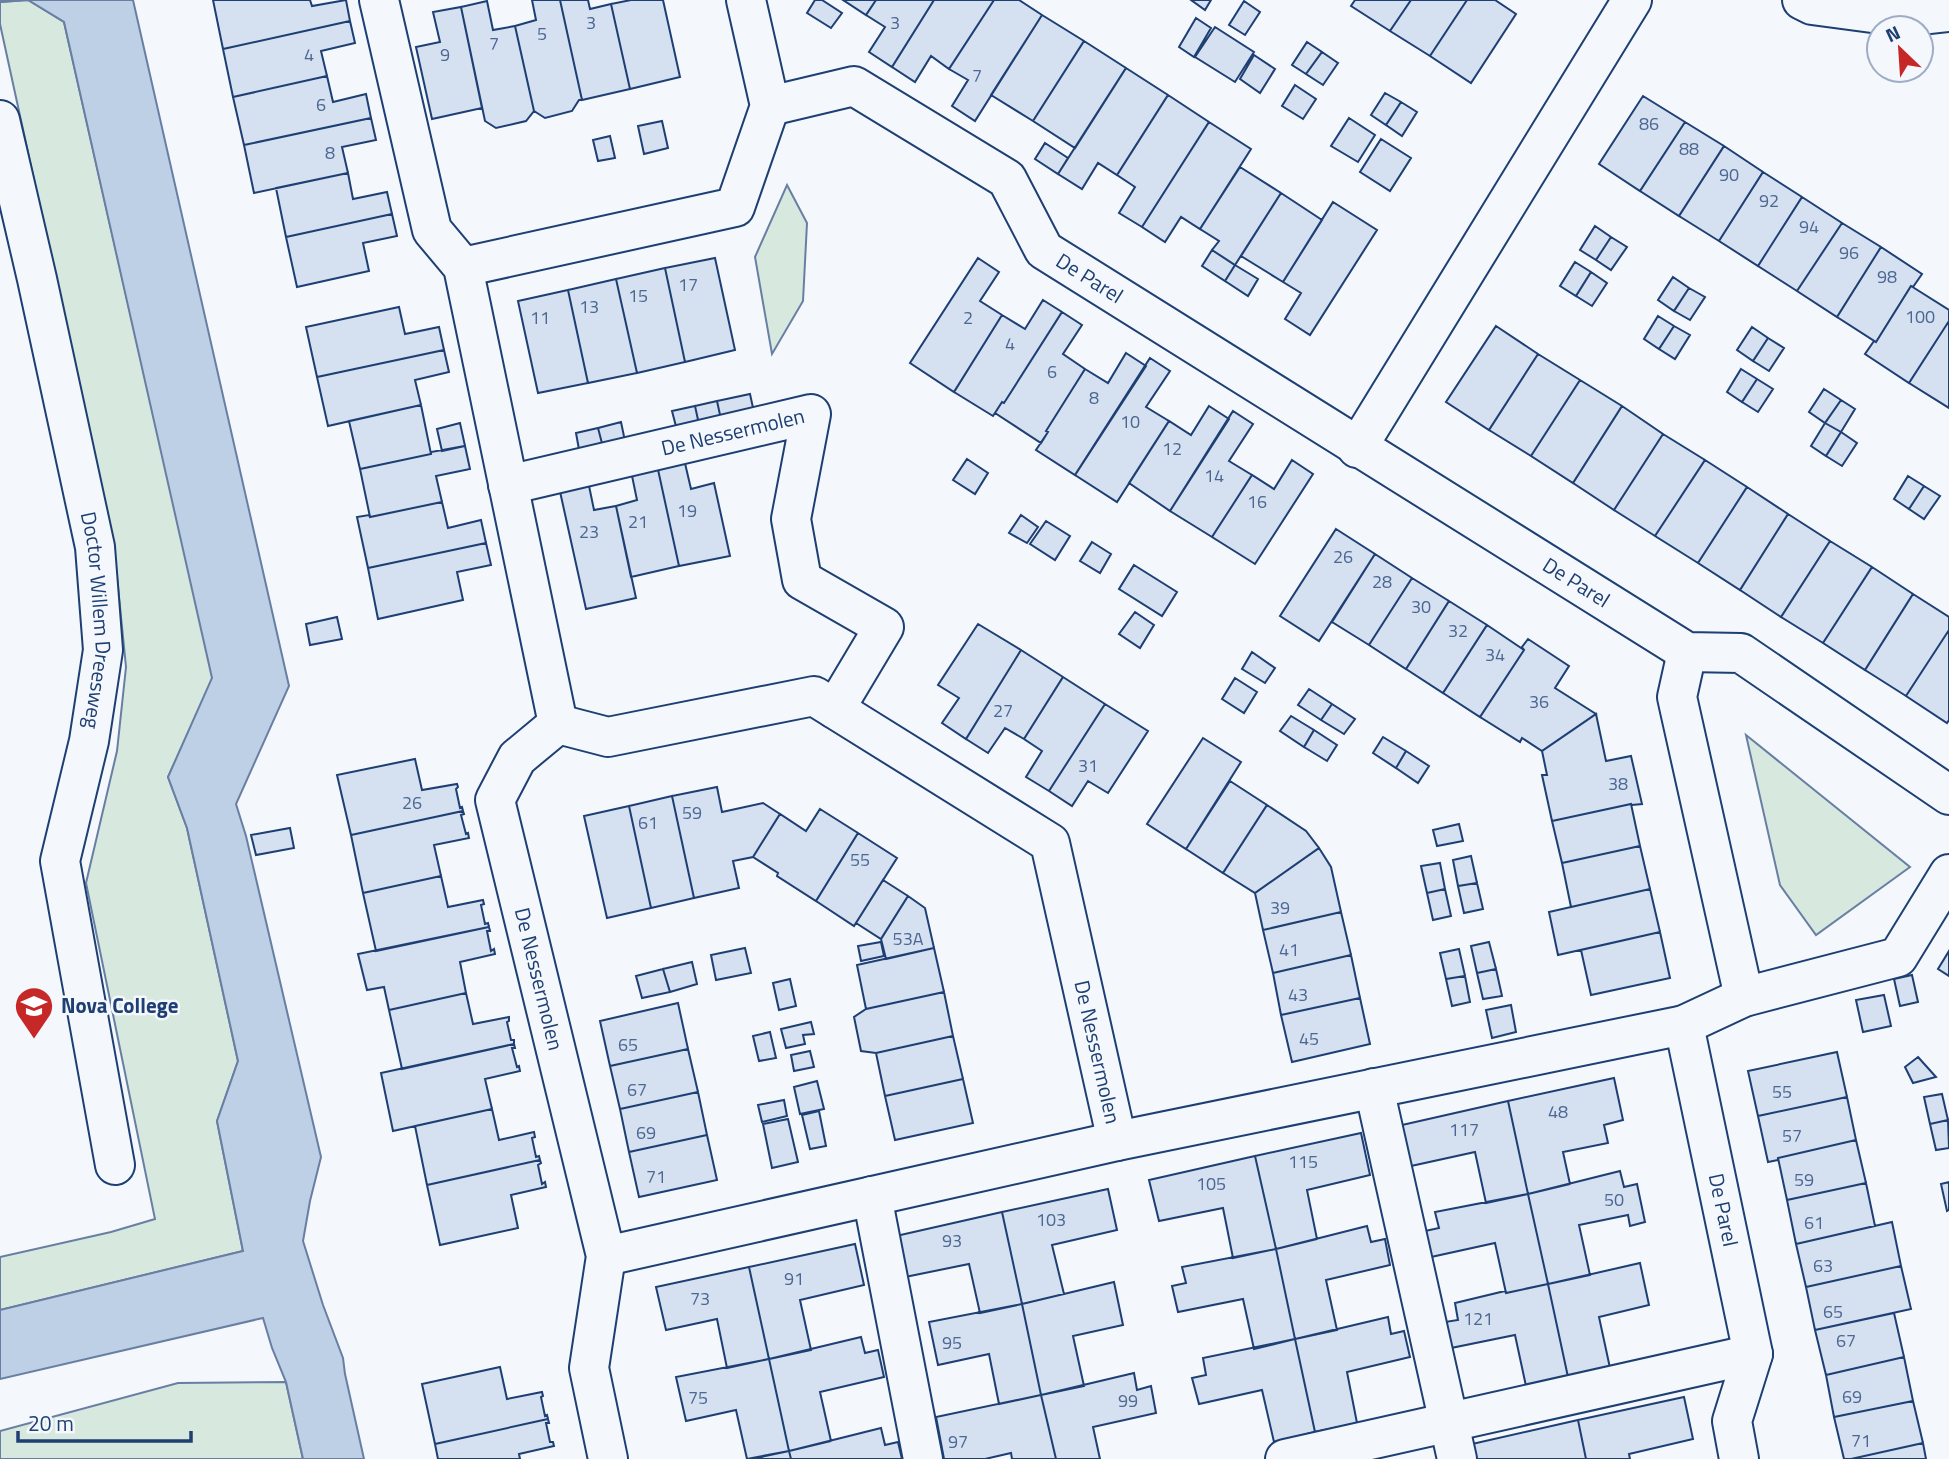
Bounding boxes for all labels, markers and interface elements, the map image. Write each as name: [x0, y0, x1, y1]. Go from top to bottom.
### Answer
house number: 3: [586, 9, 596, 36]
house number: 3: [890, 9, 900, 36]
north arrow: [1865, 14, 1935, 84]
text: N: [1881, 17, 1905, 49]
house number: 5: [537, 20, 547, 47]
house number: 7: [489, 30, 499, 57]
house number: 4: [304, 41, 314, 68]
house number: 9: [440, 41, 450, 68]
house number: 7: [972, 62, 982, 89]
house number: 6: [316, 91, 326, 118]
house number: 86: [1639, 110, 1659, 137]
house number: 88: [1679, 135, 1699, 162]
house number: 8: [325, 139, 335, 166]
house number: 90: [1719, 161, 1739, 188]
house number: 92: [1759, 187, 1779, 214]
house number: 94: [1799, 213, 1819, 240]
house number: 96: [1839, 239, 1859, 266]
street label: De Parel: [1050, 244, 1130, 311]
house number: 98: [1877, 263, 1897, 290]
house number: 17: [678, 271, 698, 298]
house number: 15: [628, 282, 648, 309]
house number: 13: [579, 293, 599, 320]
house number: 100: [1905, 303, 1935, 330]
house number: 11: [530, 304, 550, 331]
house number: 2: [963, 304, 973, 331]
house number: 4: [1005, 330, 1015, 357]
house number: 6: [1047, 358, 1057, 385]
house number: 8: [1089, 384, 1099, 411]
street label: De Nessermolen: [658, 399, 808, 464]
house number: 10: [1120, 408, 1140, 435]
house number: 12: [1162, 435, 1182, 462]
house number: 14: [1204, 462, 1224, 489]
house number: 16: [1247, 488, 1267, 515]
house number: 19: [677, 497, 697, 524]
street label: Doctor Willem Dreesweg: [73, 508, 120, 731]
house number: 21: [628, 508, 648, 535]
house number: 23: [579, 518, 599, 545]
house number: 26: [1333, 543, 1353, 570]
street label: De Parel: [1537, 549, 1617, 615]
house number: 28: [1372, 568, 1392, 595]
house number: 30: [1411, 593, 1431, 620]
house number: 32: [1448, 617, 1468, 644]
house number: 34: [1485, 641, 1505, 668]
house number: 36: [1529, 688, 1549, 715]
house number: 27: [993, 697, 1013, 724]
house number: 31: [1078, 752, 1098, 779]
house number: 38: [1608, 770, 1628, 797]
house number: 26: [402, 789, 422, 816]
house number: 59: [682, 799, 702, 826]
house number: 61: [638, 809, 658, 836]
house number: 55: [850, 846, 870, 873]
house number: 39: [1270, 894, 1290, 921]
street label: De Nessermolen: [507, 904, 572, 1054]
house number: 53A: [893, 925, 924, 952]
house number: 41: [1279, 936, 1299, 963]
street label: De Nessermolen: [1066, 977, 1130, 1127]
house number: 43: [1288, 981, 1308, 1008]
school or university icon: Nova College: [13, 985, 55, 1040]
place label: Nova College: [61, 989, 179, 1021]
house number: 45: [1299, 1025, 1319, 1052]
house number: 65: [618, 1031, 638, 1058]
house number: 67: [627, 1076, 647, 1103]
house number: 55: [1772, 1078, 1792, 1105]
house number: 48: [1548, 1098, 1568, 1125]
house number: 117: [1449, 1116, 1479, 1143]
house number: 69: [636, 1119, 656, 1146]
house number: 57: [1782, 1122, 1802, 1149]
house number: 115: [1288, 1148, 1318, 1175]
house number: 71: [646, 1163, 666, 1190]
house number: 59: [1794, 1166, 1814, 1193]
house number: 105: [1196, 1170, 1226, 1197]
street label: De Parel: [1701, 1170, 1747, 1249]
house number: 50: [1604, 1186, 1624, 1213]
house number: 103: [1036, 1206, 1066, 1233]
house number: 61: [1804, 1209, 1824, 1236]
house number: 93: [942, 1227, 962, 1254]
house number: 63: [1813, 1252, 1833, 1279]
house number: 91: [784, 1265, 804, 1292]
house number: 73: [690, 1285, 710, 1312]
house number: 65: [1823, 1298, 1843, 1325]
house number: 121: [1463, 1305, 1493, 1332]
house number: 67: [1836, 1327, 1856, 1354]
house number: 95: [942, 1329, 962, 1356]
house number: 69: [1842, 1383, 1862, 1410]
house number: 75: [688, 1384, 708, 1411]
house number: 99: [1118, 1387, 1138, 1414]
scale bar: [18, 1400, 191, 1444]
text: 20 m: [28, 1407, 74, 1439]
house number: 71: [1851, 1427, 1871, 1454]
house number: 97: [948, 1428, 968, 1455]

